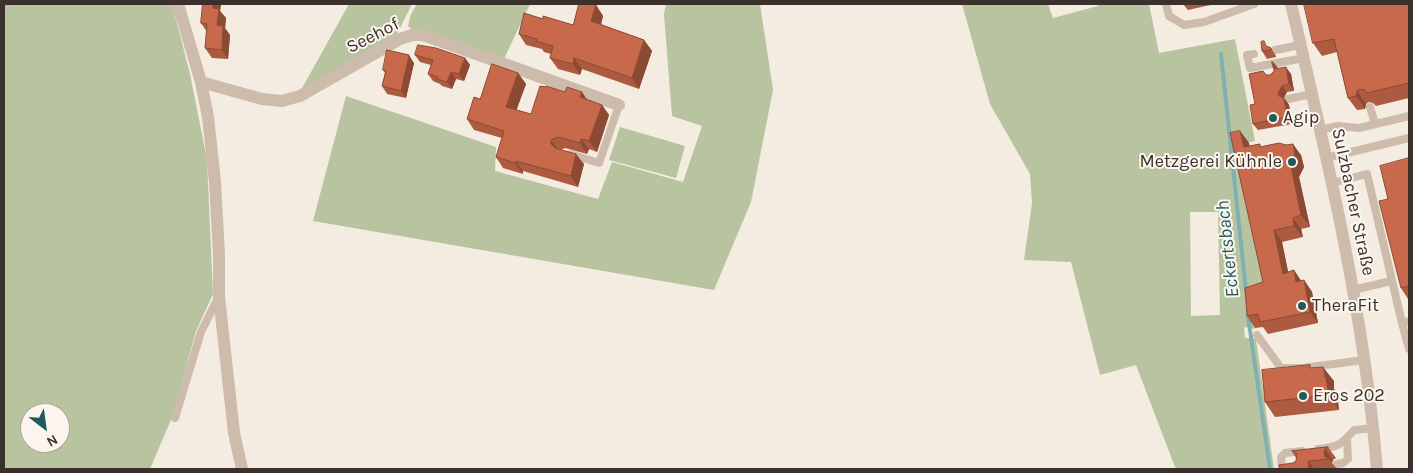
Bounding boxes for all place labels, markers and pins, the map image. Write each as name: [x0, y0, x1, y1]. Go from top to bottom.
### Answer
place label: Agip: [1283, 107, 1319, 129]
marker: Agip: [1267, 112, 1279, 124]
place label: Metzgerei Kühnle: [1140, 151, 1282, 173]
marker: Metzgerei Kühnle: [1286, 156, 1298, 168]
place label: TheraFit: [1312, 295, 1379, 317]
marker: TheraFit: [1296, 300, 1308, 312]
place label: Eros 202: [1313, 385, 1385, 407]
marker: Eros 202: [1297, 390, 1309, 402]

